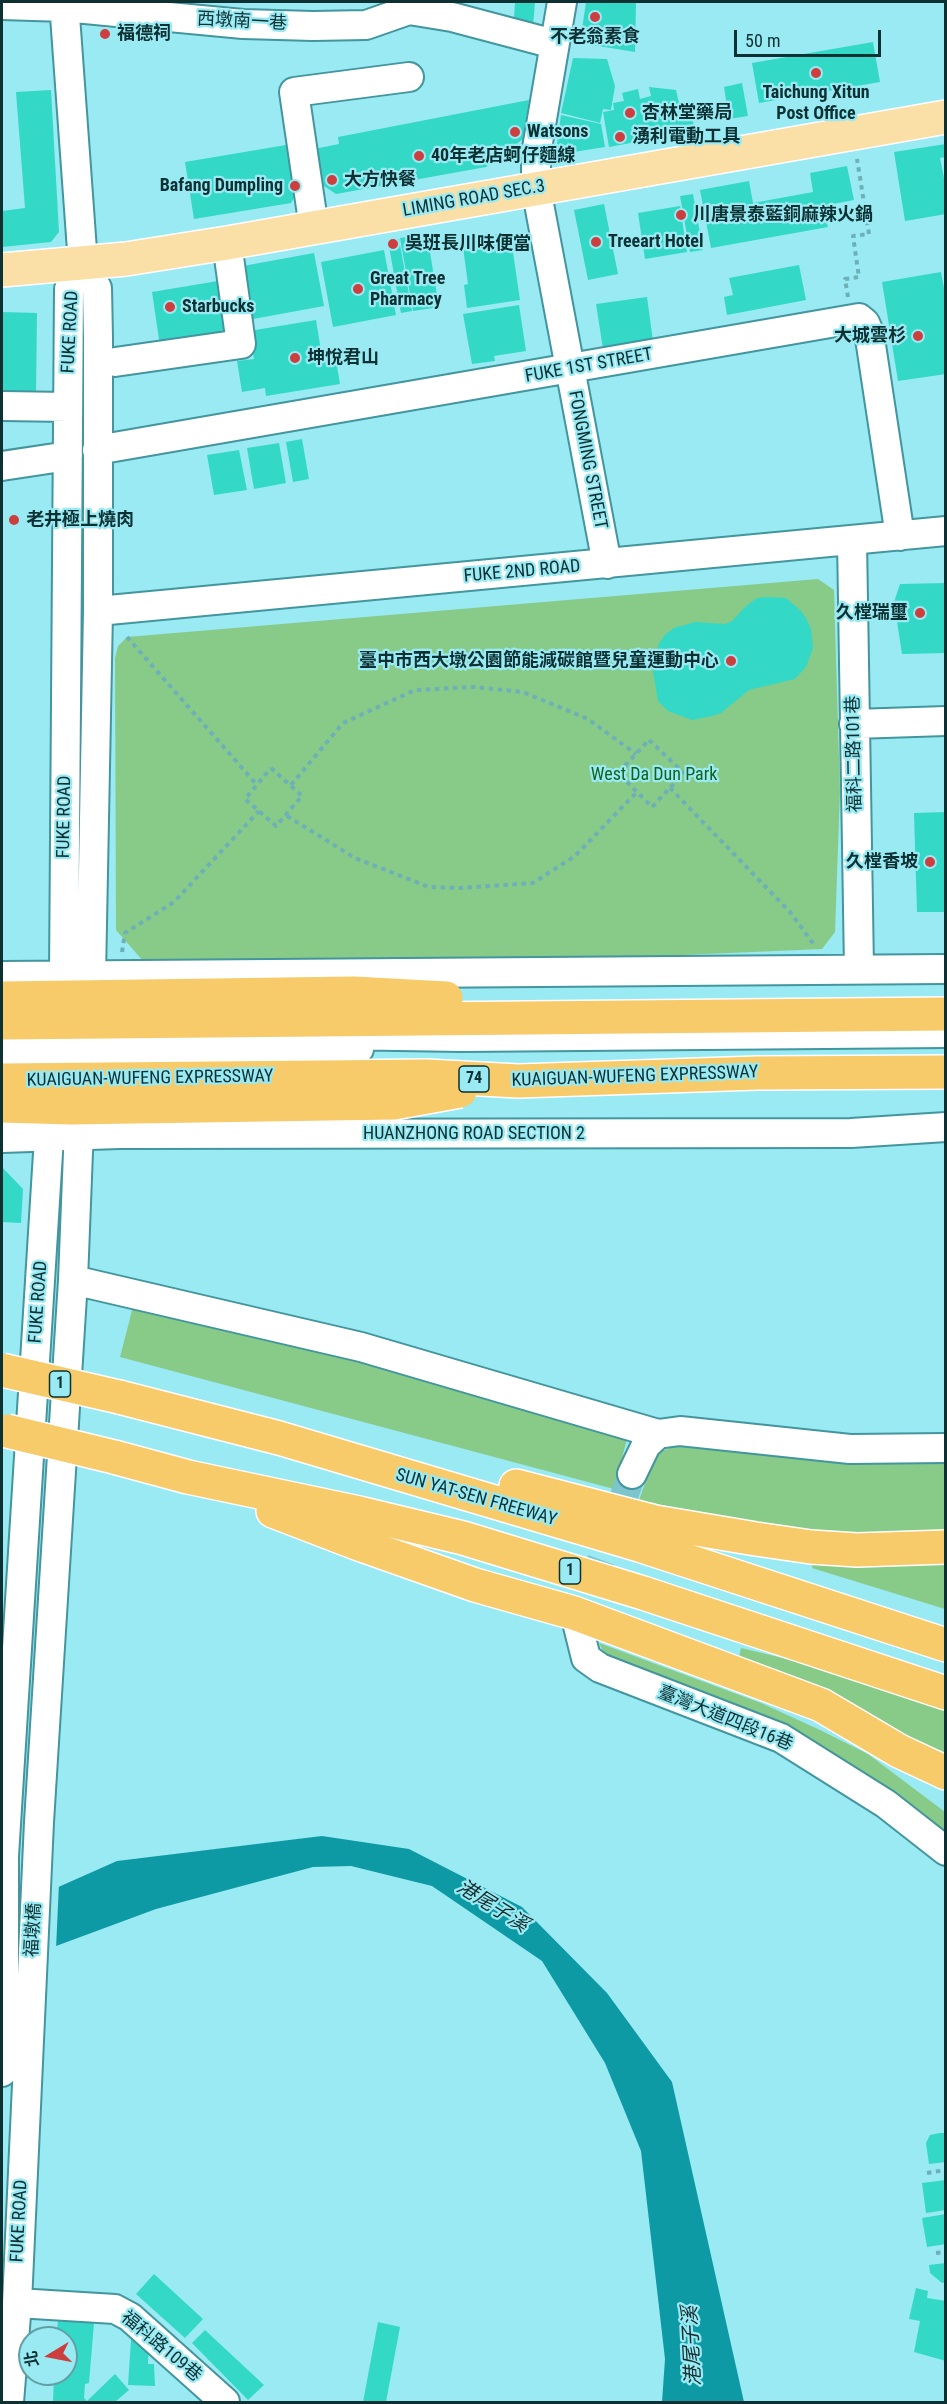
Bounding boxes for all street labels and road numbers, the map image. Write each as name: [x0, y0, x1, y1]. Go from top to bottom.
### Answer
street label: 西墩南一巷: [196, 9, 288, 35]
street label: LIMING ROAD SEC.3: [401, 176, 547, 222]
street label: FUKE ROAD: [58, 290, 84, 374]
street label: FUKE 1ST STREET: [524, 344, 654, 388]
street label: FONGMING STREET: [563, 389, 611, 531]
street label: FUKE 2ND ROAD: [463, 556, 581, 588]
street label: 福科二路101巷: [843, 695, 867, 813]
street label: FUKE ROAD: [53, 776, 77, 858]
street label: KUAIGUAN-WUFENG EXPRESSWAY: [511, 1062, 759, 1092]
street label: KUAIGUAN-WUFENG EXPRESSWAY: [26, 1066, 274, 1092]
road number: 74: [459, 1066, 489, 1092]
street label: HUANZHONG ROAD SECTION 2: [363, 1123, 585, 1145]
street label: FUKE ROAD: [25, 1260, 53, 1344]
road number: 1: [50, 1371, 70, 1397]
street label: SUN YAT-SEN FREEWAY: [393, 1465, 559, 1531]
road number: 1: [560, 1558, 580, 1584]
street label: 臺灣大道四段16巷: [654, 1682, 796, 1756]
street label: 福墩橋: [22, 1902, 46, 1958]
street label: FUKE ROAD: [7, 2179, 33, 2263]
street label: 福科路109巷: [116, 2307, 206, 2387]

